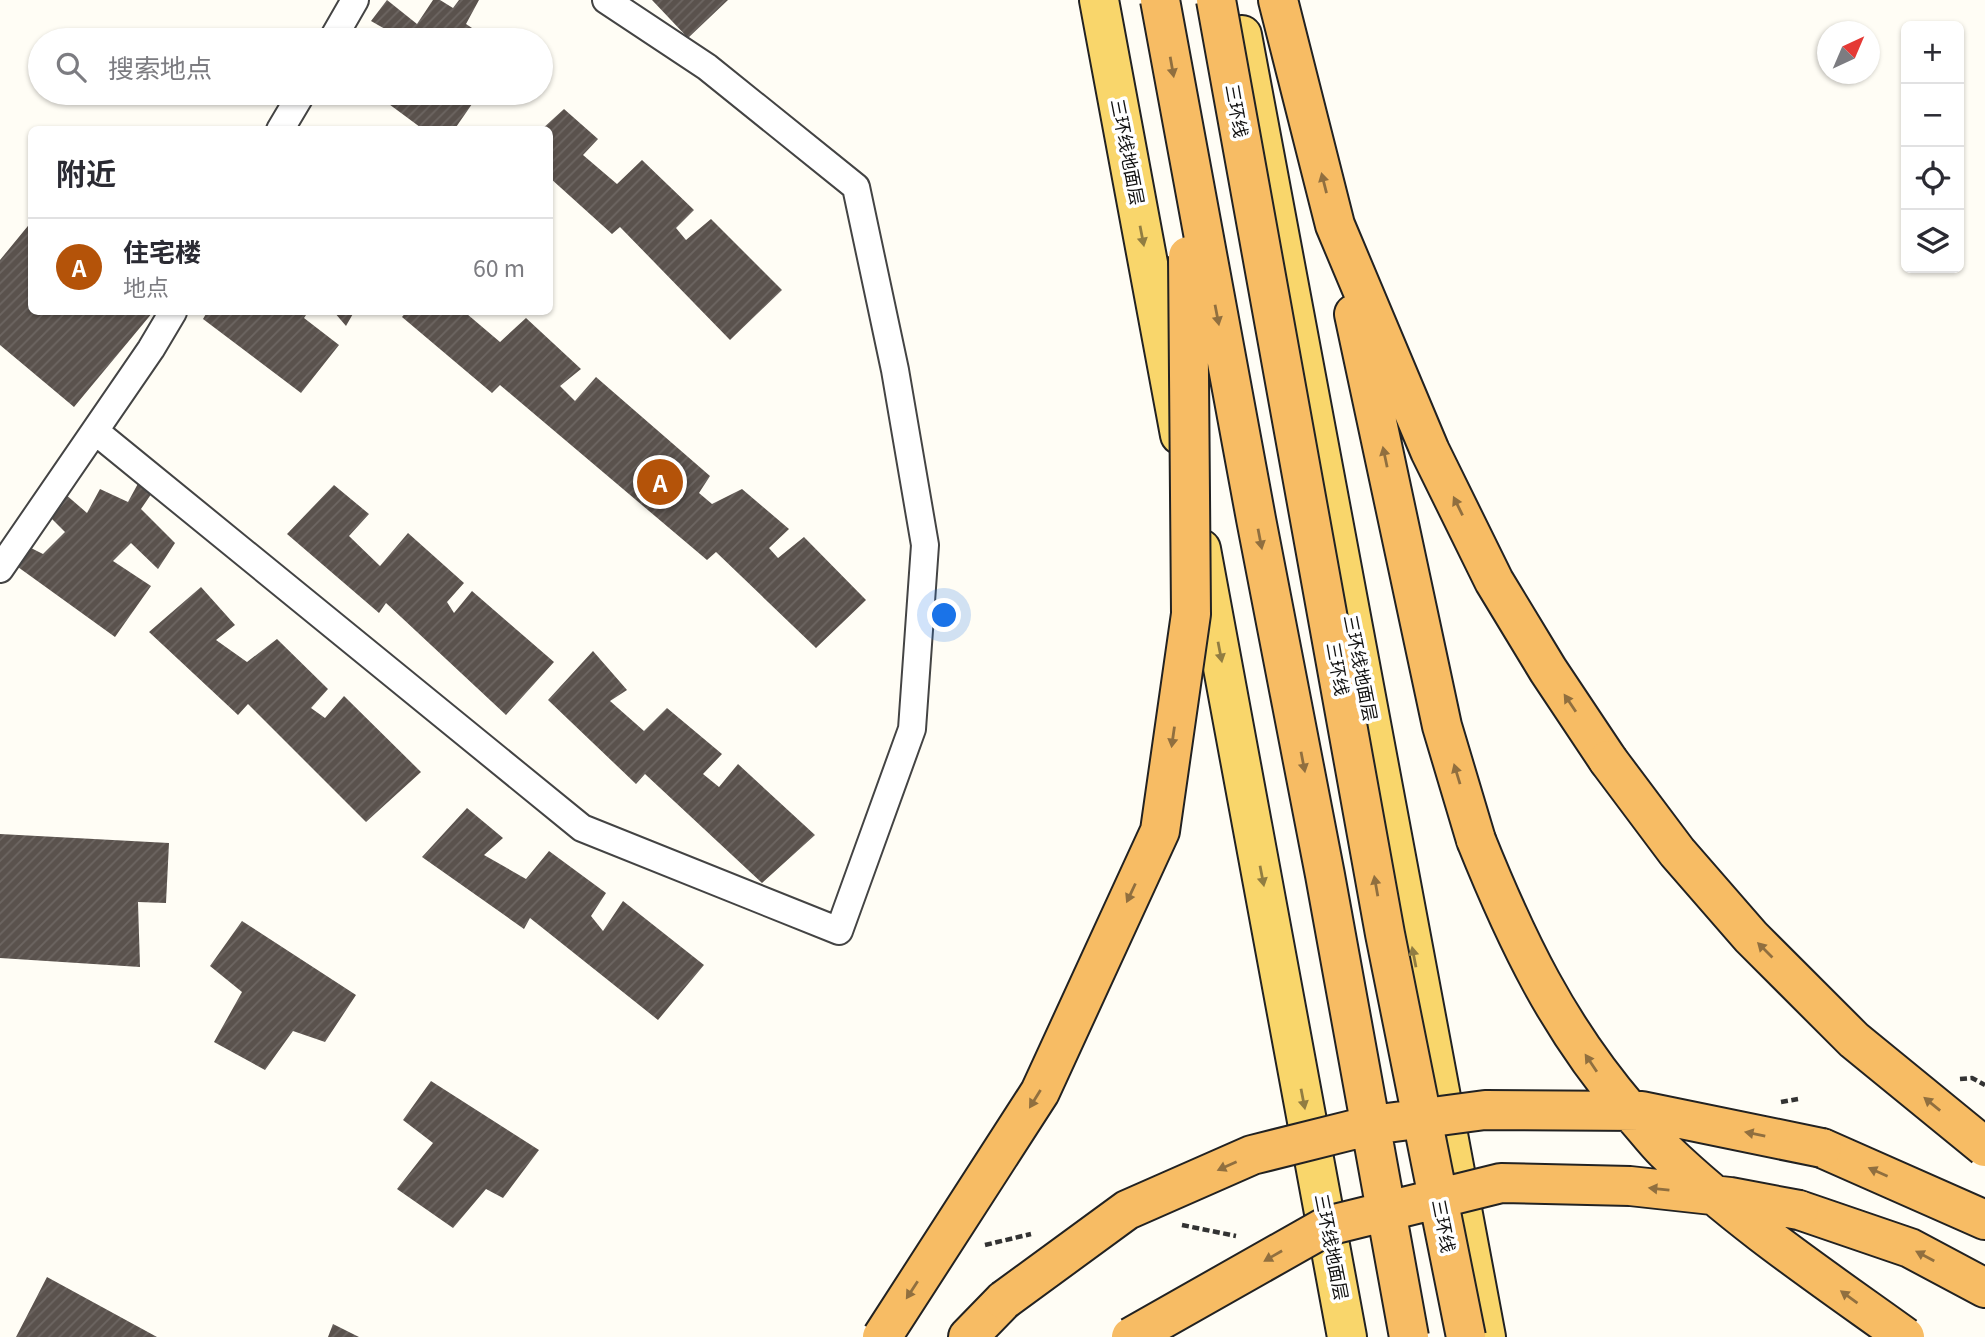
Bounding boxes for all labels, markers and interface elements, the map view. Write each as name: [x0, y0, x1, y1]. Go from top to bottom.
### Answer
north arrow: [1817, 21, 1880, 84]
map controls: [1901, 21, 1964, 273]
button: +: [1901, 21, 1964, 84]
search box: [28, 28, 553, 105]
icon: search: [52, 48, 90, 86]
text: 搜索地点: [108, 48, 212, 85]
one-way arrow: [1166, 56, 1177, 78]
street label: 三环线: [1220, 82, 1255, 139]
button: −: [1901, 84, 1964, 147]
street label: 三环线地面层: [1106, 96, 1152, 207]
button: locate: [1901, 147, 1964, 210]
text: 附近: [56, 150, 116, 194]
one-way arrow: [1318, 172, 1329, 194]
button: layers: [1901, 210, 1964, 273]
one-way arrow: [1137, 225, 1148, 247]
text: 住宅楼: [123, 232, 201, 269]
text: A: [72, 250, 86, 284]
text: 60 m: [473, 250, 525, 284]
text: 地点: [123, 269, 169, 303]
one-way arrow: [1212, 304, 1223, 326]
one-way arrow: [1379, 446, 1390, 468]
pin: A: [637, 456, 683, 508]
one-way arrow: [1452, 496, 1463, 516]
one-way arrow: [1254, 528, 1265, 550]
your location: [927, 598, 961, 632]
street label: 三环线地面层: [1339, 613, 1381, 723]
one-way arrow: [1215, 641, 1226, 663]
street label: 三环线: [1322, 641, 1352, 697]
one-way arrow: [1563, 694, 1577, 712]
one-way arrow: [1167, 726, 1178, 748]
one-way arrow: [1298, 751, 1309, 773]
one-way arrow: [1451, 763, 1461, 784]
one-way arrow: [1256, 865, 1267, 887]
one-way arrow: [1370, 875, 1381, 897]
one-way arrow: [1125, 883, 1137, 903]
one-way arrow: [1757, 942, 1773, 959]
one-way arrow: [1409, 946, 1420, 968]
one-way arrow: [1585, 1054, 1598, 1073]
one-way arrow: [1298, 1088, 1309, 1110]
one-way arrow: [1029, 1090, 1042, 1109]
one-way arrow: [1924, 1096, 1942, 1111]
one-way arrow: [1744, 1128, 1766, 1139]
one-way arrow: [1217, 1161, 1238, 1172]
one-way arrow: [1868, 1166, 1888, 1178]
one-way arrow: [1648, 1184, 1670, 1195]
street label: 三环线地面层: [1310, 1191, 1356, 1302]
street label: 三环线: [1427, 1197, 1463, 1255]
one-way arrow: [1264, 1250, 1283, 1262]
one-way arrow: [1915, 1250, 1934, 1262]
one-way arrow: [906, 1281, 919, 1300]
one-way arrow: [1840, 1290, 1858, 1304]

